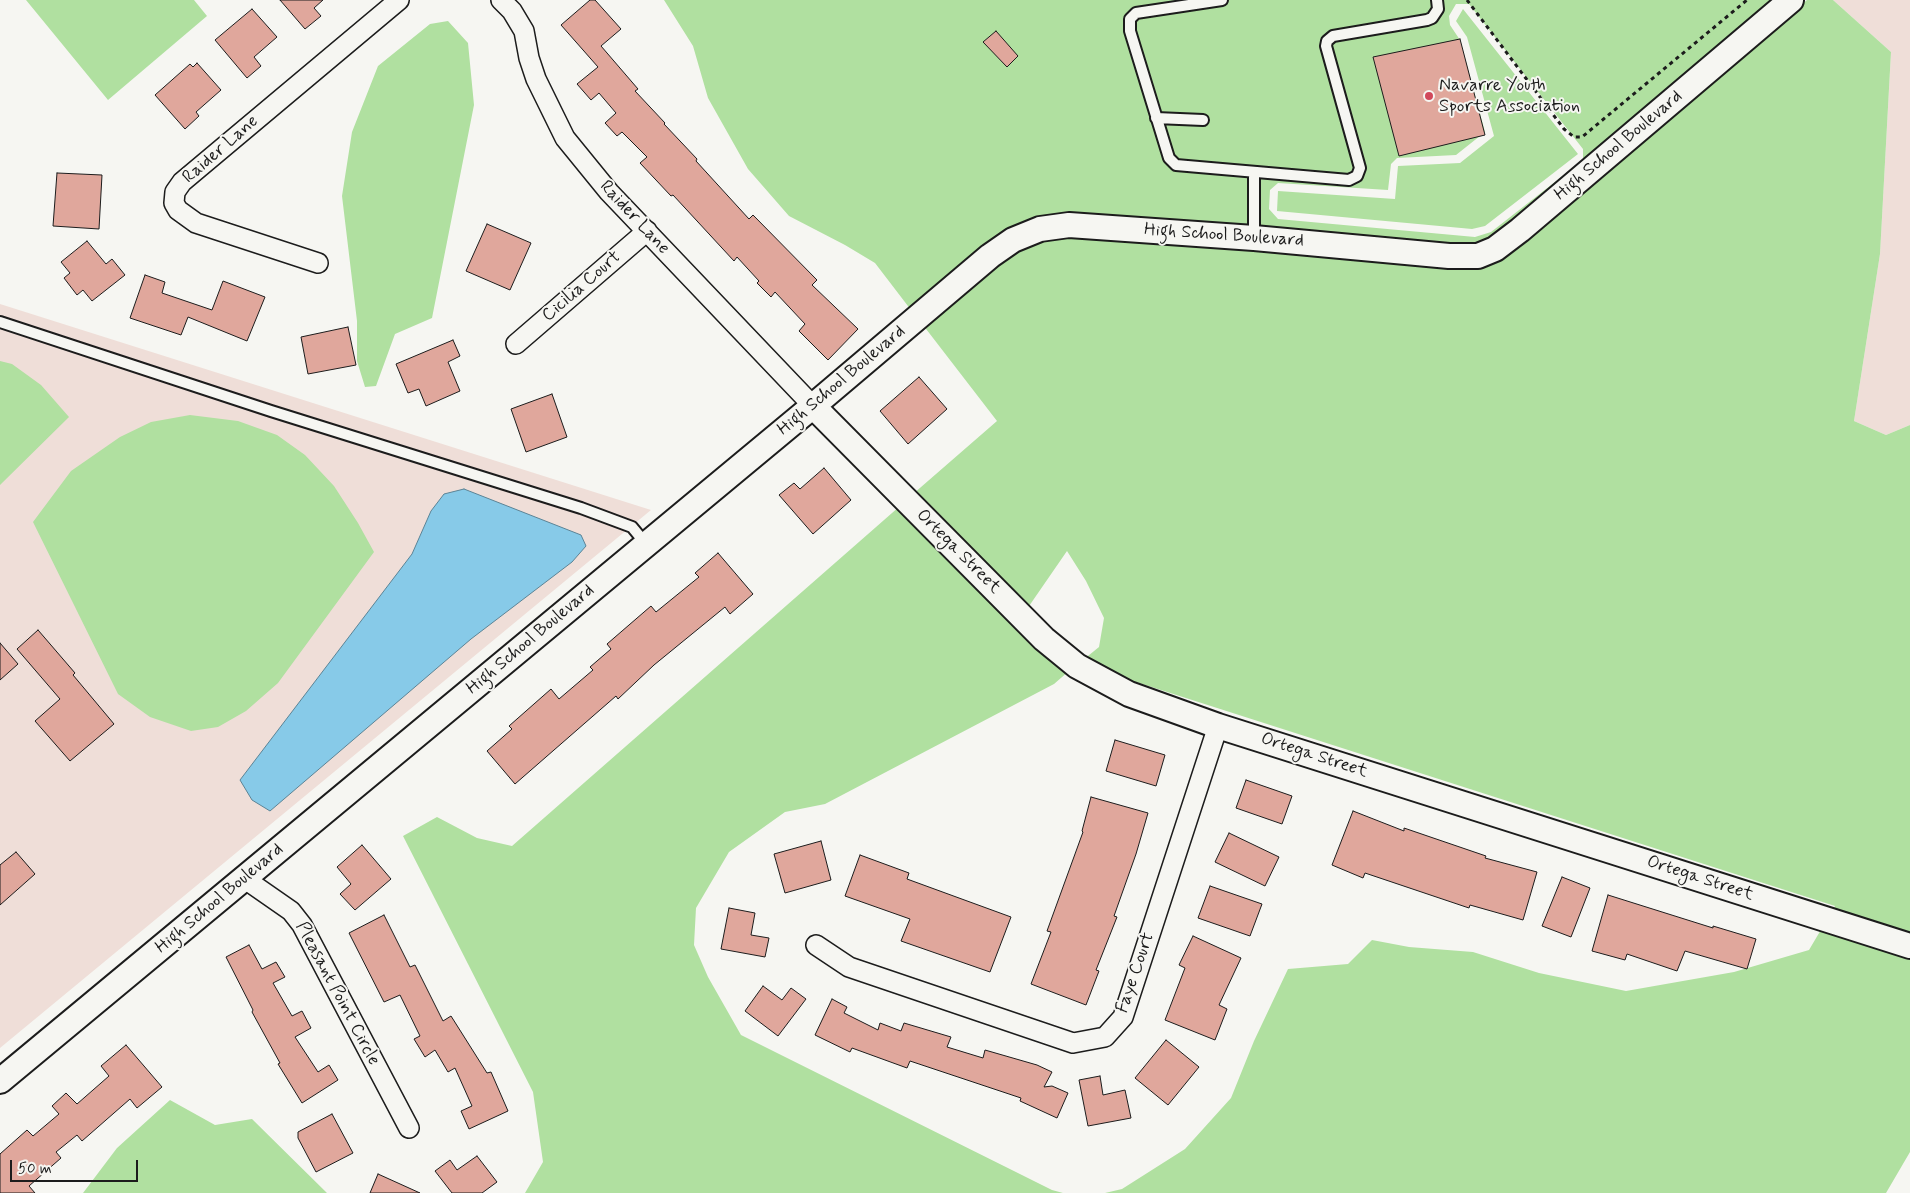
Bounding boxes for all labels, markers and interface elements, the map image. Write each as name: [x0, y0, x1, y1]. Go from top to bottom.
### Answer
place label: Navarre Youth Sports Association: [1439, 75, 1580, 118]
street label: High School Boulevard: [1551, 86, 1687, 206]
marker: Navarre Youth Sports Association: [1423, 90, 1435, 102]
street label: Raider Lane: [179, 111, 263, 189]
street label: Raider Lane: [594, 177, 674, 259]
street label: High School Boulevard: [1143, 220, 1305, 252]
street label: Cicilia Court: [538, 247, 626, 327]
street label: High School Boulevard: [774, 321, 910, 441]
street label: Ortega Street: [911, 505, 1005, 599]
street label: High School Boulevard: [463, 580, 599, 700]
street label: Ortega Street: [1258, 729, 1370, 783]
street label: High School Boulevard: [152, 839, 288, 959]
street label: Ortega Street: [1644, 852, 1756, 906]
street label: Pleasant Point Circle: [290, 918, 384, 1070]
street label: Faye Court: [1112, 930, 1160, 1016]
scale bar: [12, 1150, 140, 1182]
text: 50 m: [18, 1159, 52, 1179]

